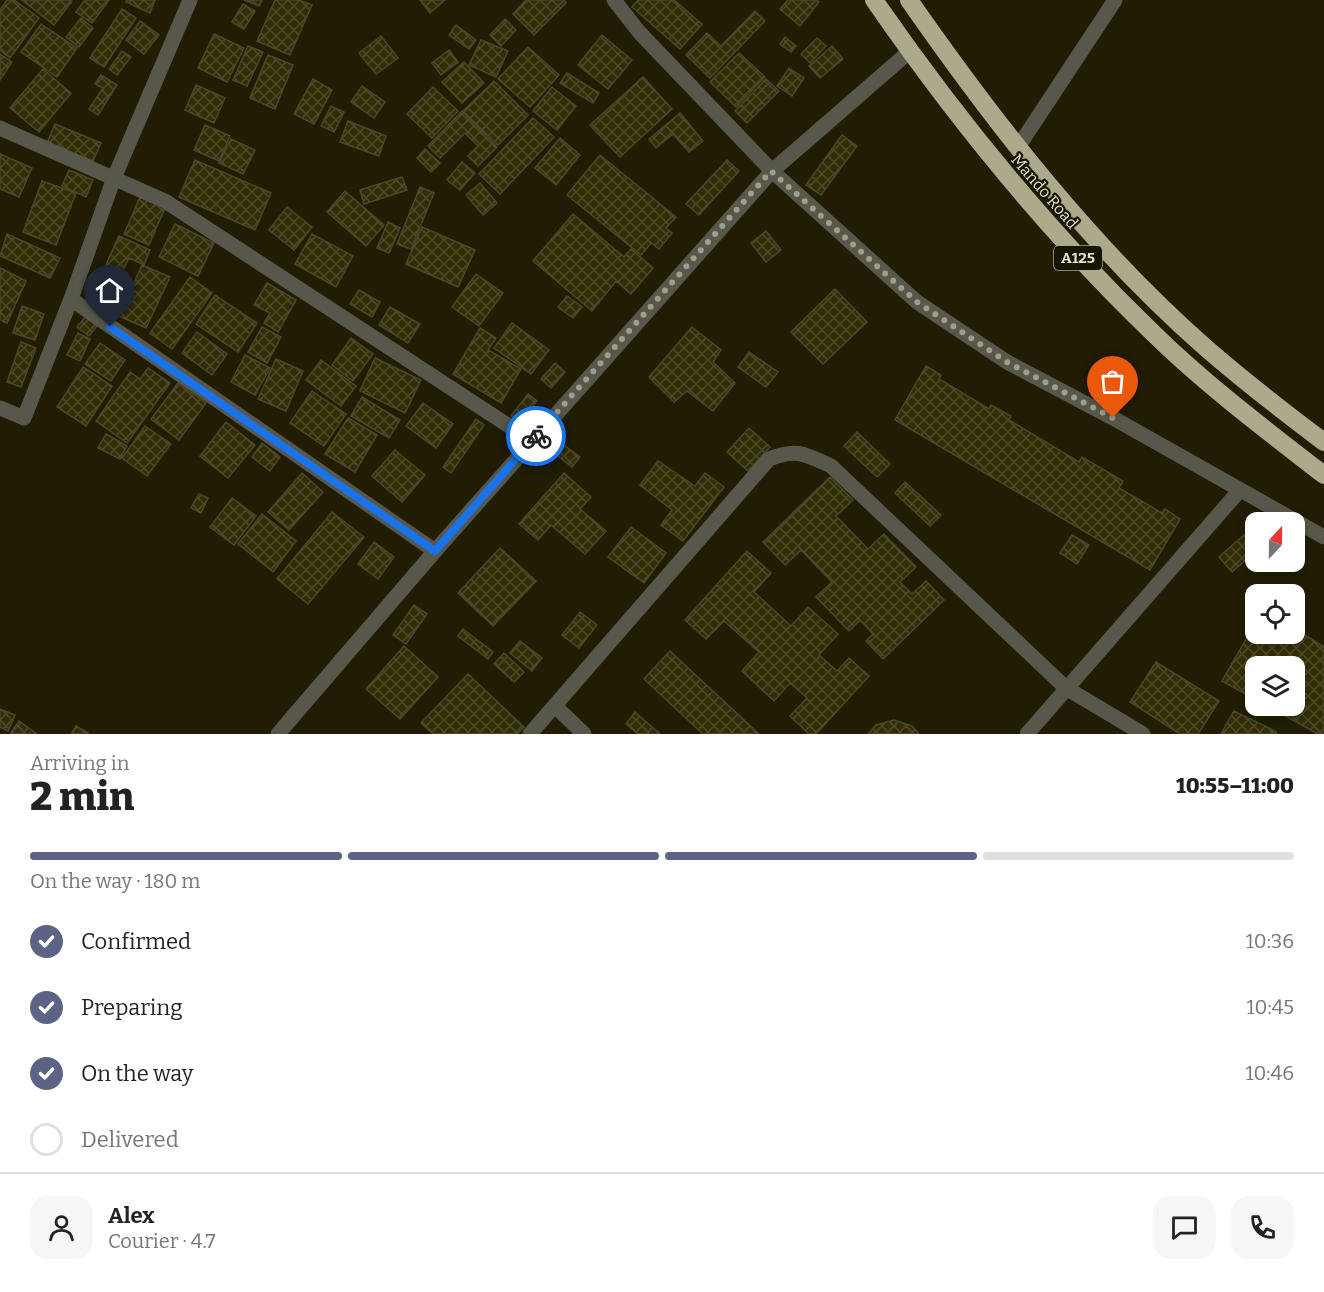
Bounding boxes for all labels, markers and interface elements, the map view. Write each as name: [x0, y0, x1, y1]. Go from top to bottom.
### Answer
street label: Mando Road: [1007, 150, 1082, 233]
road number: A125: [1054, 246, 1102, 270]
pin: [84, 265, 135, 327]
icon: home: [93, 274, 126, 307]
pin: [1087, 356, 1138, 418]
icon: bag: [1096, 365, 1129, 398]
courier: [506, 406, 566, 466]
icon: bike: [520, 420, 553, 453]
north arrow: [1245, 512, 1305, 572]
map controls: [1245, 512, 1305, 716]
button: locate: [1245, 584, 1305, 644]
button: layers: [1245, 656, 1305, 716]
text: Arriving in: [30, 751, 129, 775]
text: 10:55–11:00: [1176, 772, 1294, 799]
text: 2 min: [30, 774, 134, 820]
text: On the way · 180 m: [30, 869, 200, 893]
icon: check: [30, 925, 63, 958]
text: Confirmed: [81, 928, 191, 955]
text: 10:36: [1246, 929, 1294, 953]
icon: check: [30, 991, 63, 1024]
text: Preparing: [81, 994, 183, 1021]
text: 10:45: [1246, 995, 1294, 1019]
icon: check: [30, 1057, 63, 1090]
text: On the way: [81, 1060, 193, 1087]
text: 10:46: [1245, 1061, 1294, 1085]
text: Delivered: [81, 1126, 179, 1153]
button: person: [30, 1196, 93, 1259]
button: chat: [1153, 1196, 1216, 1259]
button: phone: [1231, 1196, 1294, 1259]
text: Alex: [108, 1202, 154, 1229]
text: Courier · 4.7: [108, 1229, 216, 1253]

